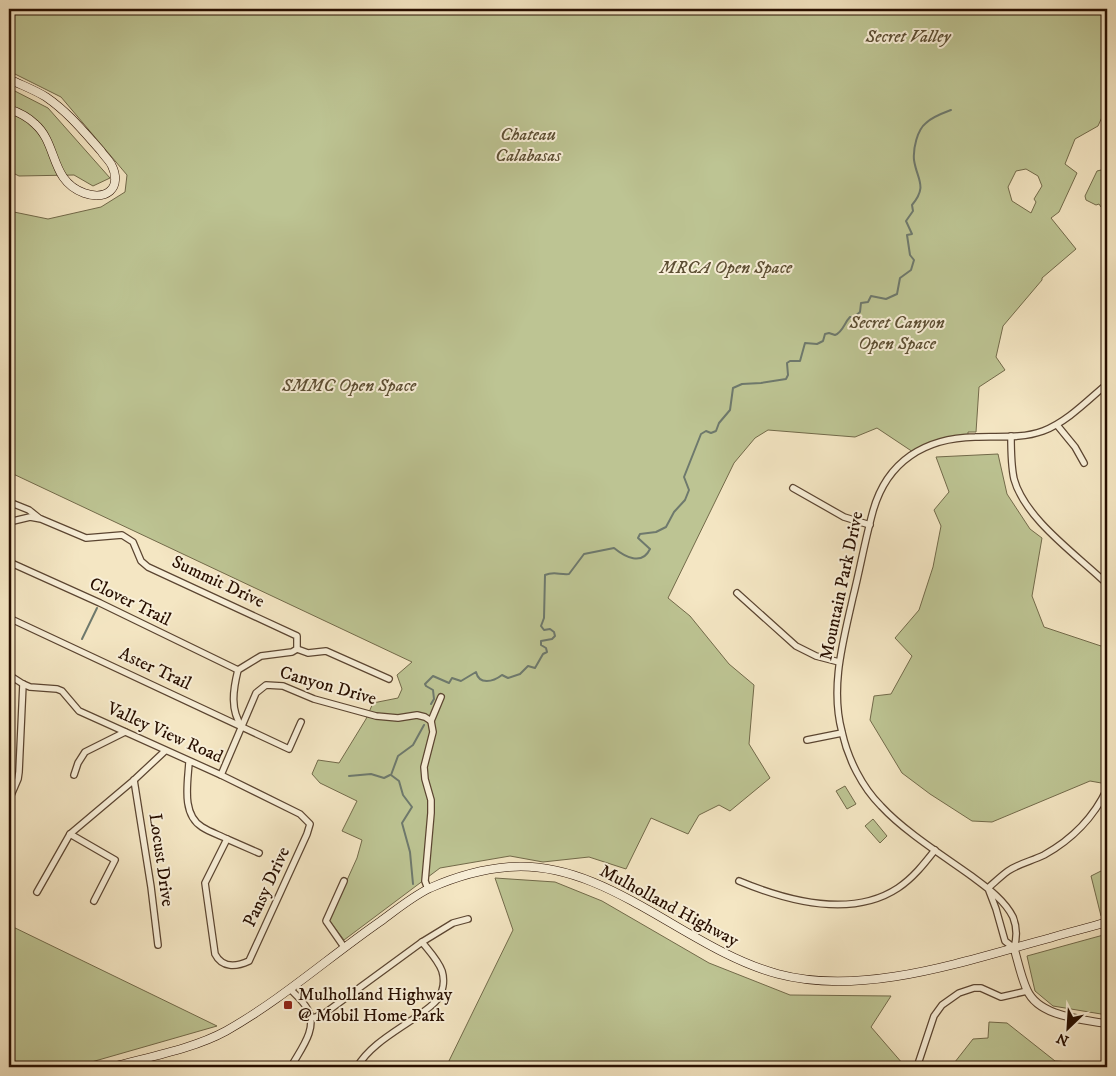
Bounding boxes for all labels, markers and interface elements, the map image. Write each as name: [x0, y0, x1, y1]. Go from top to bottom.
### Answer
park label: Secret Valley: [864, 26, 951, 48]
park label: Chateau Calabasas: [495, 124, 561, 167]
park label: MRCA Open Space: [658, 257, 793, 279]
park label: Secret Canyon Open Space: [848, 312, 945, 355]
park label: SMMC Open Space: [281, 375, 417, 397]
street label: Mountain Park Drive: [815, 509, 869, 663]
street label: Summit Drive: [168, 551, 268, 613]
street label: Clover Trail: [86, 573, 175, 631]
street label: Aster Trail: [115, 643, 195, 696]
street label: Canyon Drive: [277, 662, 379, 710]
street label: Valley View Road: [103, 697, 226, 768]
street label: Locust Drive: [144, 812, 178, 908]
street label: Pansy Drive: [239, 843, 295, 931]
street label: Mulholland Highway: [596, 860, 743, 952]
place label: Mulholland Highway @ Mobil Home Park: [298, 984, 453, 1027]
marker: Mulholland Highway @ Mobil Home Park: [282, 999, 294, 1011]
north arrow: [1044, 1004, 1094, 1054]
text: N: [1053, 1028, 1072, 1049]

